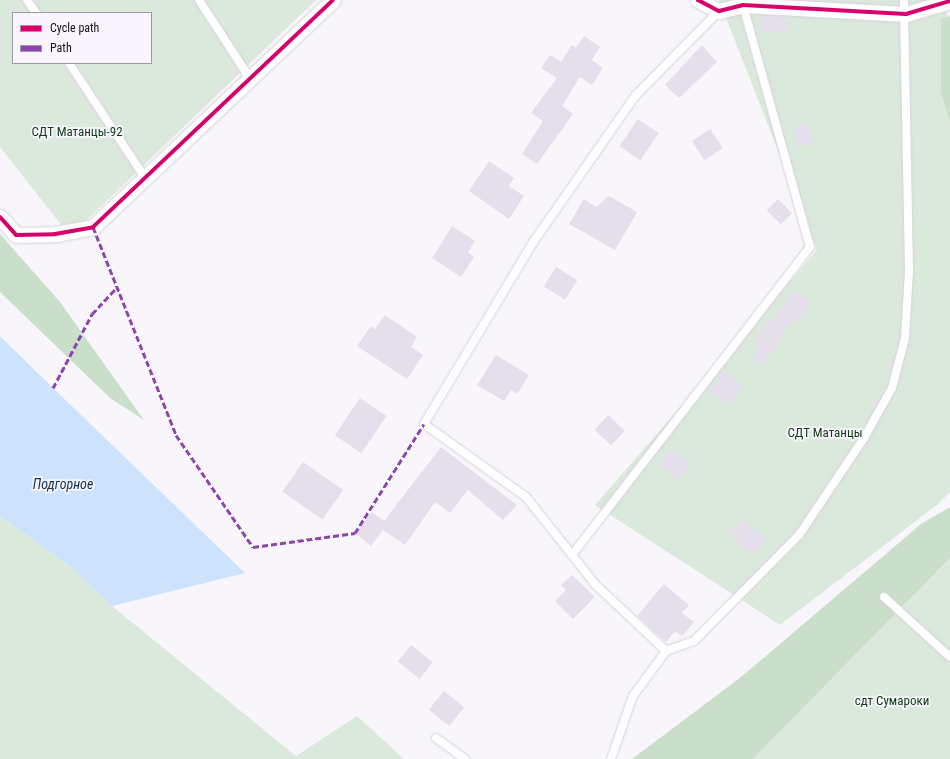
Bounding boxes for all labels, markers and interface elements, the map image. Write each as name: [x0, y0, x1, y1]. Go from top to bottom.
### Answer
legend: [12, 12, 152, 64]
text: Cycle path: [50, 21, 99, 35]
text: Path: [50, 41, 72, 55]
park label: СДТ Матанцы-92: [31, 124, 123, 140]
park label: СДТ Матанцы: [787, 425, 863, 441]
water label: Подгорное: [33, 476, 93, 492]
park label: сдт Сумароки: [855, 693, 929, 709]

